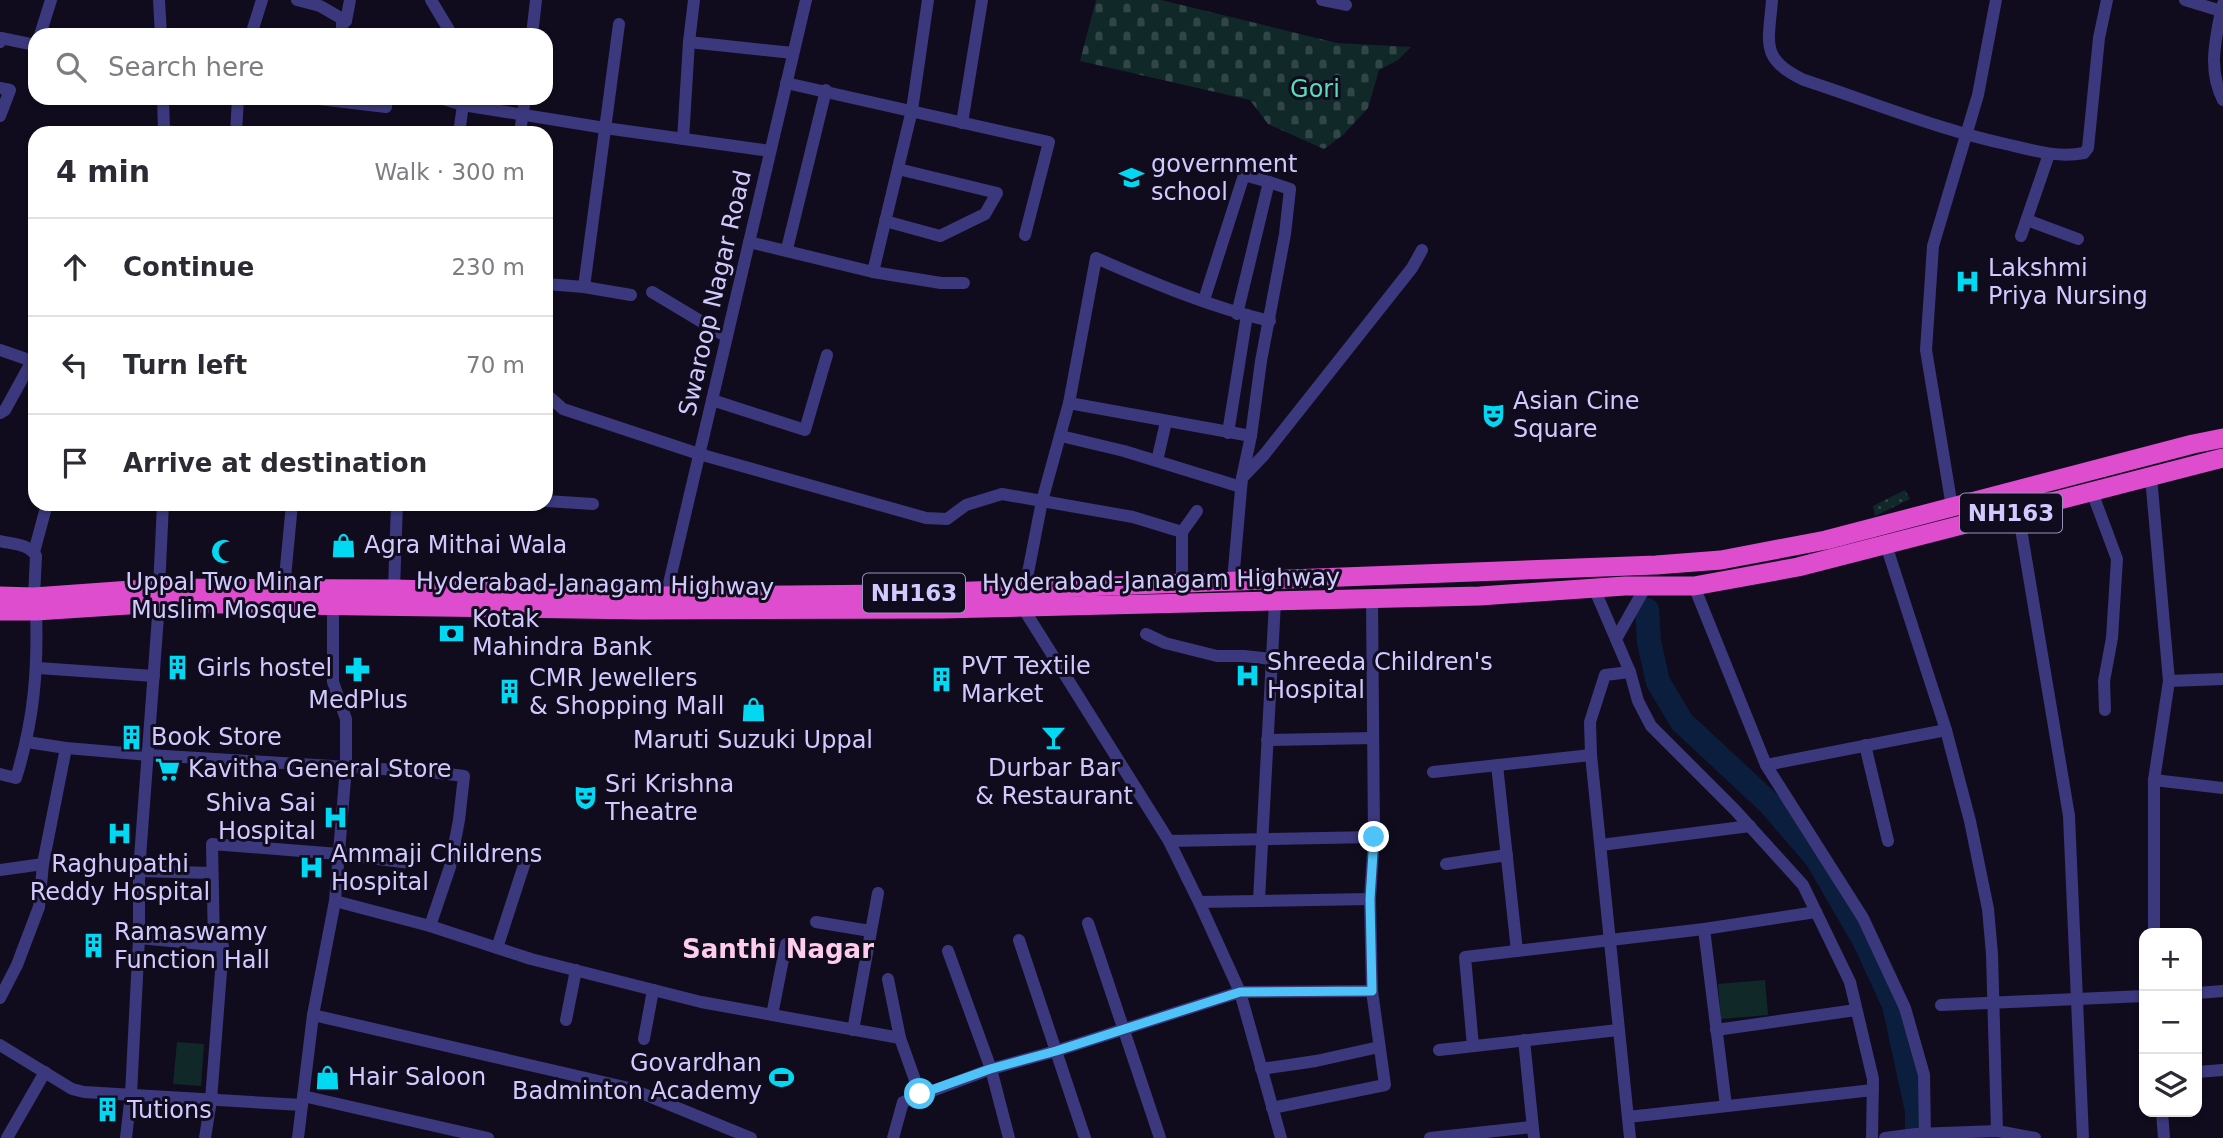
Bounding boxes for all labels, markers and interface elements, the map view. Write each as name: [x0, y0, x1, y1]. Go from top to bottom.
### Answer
search box: [28, 28, 553, 105]
icon: search: [52, 48, 90, 86]
text: Search here: [108, 52, 264, 82]
park label: Gori: [1290, 75, 1340, 103]
place label: government school: [1151, 150, 1297, 206]
text: 4 min: [56, 154, 150, 189]
text: Walk · 300 m: [374, 159, 525, 185]
school or university icon: government school: [1117, 164, 1145, 192]
street label: Swaroop Nagar Road: [673, 167, 757, 419]
icon: ahead: [56, 248, 94, 286]
text: Continue: [123, 252, 254, 282]
text: 230 m: [451, 254, 525, 280]
place label: Lakshmi Priya Nursing: [1988, 254, 2148, 310]
hospital icon: Lakshmi Priya Nursing: [1954, 268, 1982, 296]
icon: left: [56, 346, 94, 384]
text: Turn left: [123, 350, 247, 380]
text: 70 m: [466, 352, 525, 378]
place label: Asian Cine Square: [1513, 387, 1640, 443]
theatre icon: Asian Cine Square: [1479, 401, 1507, 429]
icon: arrive: [56, 444, 94, 482]
text: Arrive at destination: [123, 448, 427, 478]
road number: NH163: [1960, 494, 2062, 533]
shop icon: Agra Mithai Wala: [330, 531, 358, 559]
place label: Agra Mithai Wala: [364, 531, 567, 559]
mosque icon: Uppal Two Minar Muslim Mosque: [210, 537, 238, 565]
street label: Hyderabad-Janagam Highway: [982, 563, 1340, 597]
street label: Hyderabad-Janagam Highway: [416, 567, 774, 601]
place label: Uppal Two Minar Muslim Mosque: [126, 568, 323, 624]
road number: NH163: [863, 573, 965, 612]
place label: Kotak Mahindra Bank: [472, 605, 652, 661]
bank icon: Kotak Mahindra Bank: [438, 619, 466, 647]
place label: Shreeda Children's Hospital: [1267, 648, 1493, 704]
place label: PVT Textile Market: [961, 652, 1091, 708]
building icon: Girls hostel: [163, 654, 191, 682]
place label: Girls hostel: [197, 654, 332, 682]
pharmacy icon: MedPlus: [344, 655, 372, 683]
hospital icon: Shreeda Children's Hospital: [1233, 662, 1261, 690]
place label: CMR Jewellers & Shopping Mall: [529, 664, 724, 720]
building icon: PVT Textile Market: [927, 666, 955, 694]
building icon: CMR Jewellers & Shopping Mall: [495, 678, 523, 706]
place label: MedPlus: [308, 686, 408, 714]
shop icon: Maruti Suzuki Uppal: [739, 695, 767, 723]
building icon: Book Store: [117, 723, 145, 751]
place label: Book Store: [151, 723, 282, 751]
bar icon: Durbar Bar & Restaurant: [1040, 723, 1068, 751]
place label: Maruti Suzuki Uppal: [633, 726, 873, 754]
place label: Durbar Bar & Restaurant: [975, 754, 1133, 810]
supermarket icon: Kavitha General Store: [154, 755, 182, 783]
place label: Kavitha General Store: [188, 755, 452, 783]
place label: Sri Krishna Theatre: [604, 770, 734, 826]
theatre icon: Sri Krishna Theatre: [571, 784, 599, 812]
place label: Shiva Sai Hospital: [206, 789, 316, 845]
hospital icon: Shiva Sai Hospital: [322, 803, 350, 831]
hospital icon: Raghupathi Reddy Hospital: [106, 819, 134, 847]
route end: [1358, 821, 1389, 852]
place label: Ammaji Childrens Hospital: [331, 840, 542, 896]
place label: Raghupathi Reddy Hospital: [30, 850, 210, 906]
hospital icon: Ammaji Childrens Hospital: [297, 854, 325, 882]
place label: Ramaswamy Function Hall: [114, 918, 270, 974]
map controls: [2139, 928, 2202, 1117]
button: +: [2139, 928, 2202, 991]
building icon: Ramaswamy Function Hall: [80, 932, 108, 960]
district label: Santhi Nagar: [682, 934, 874, 964]
button: −: [2139, 991, 2202, 1054]
place label: Govardhan Badminton Academy: [512, 1049, 762, 1105]
button: layers: [2139, 1054, 2202, 1117]
shop icon: Hair Saloon: [314, 1063, 342, 1091]
place label: Hair Saloon: [348, 1063, 486, 1091]
sports icon: Govardhan Badminton Academy: [768, 1063, 796, 1091]
route start: [904, 1078, 935, 1109]
building icon: Tutions: [93, 1096, 121, 1124]
place label: Tutions: [126, 1096, 212, 1124]

